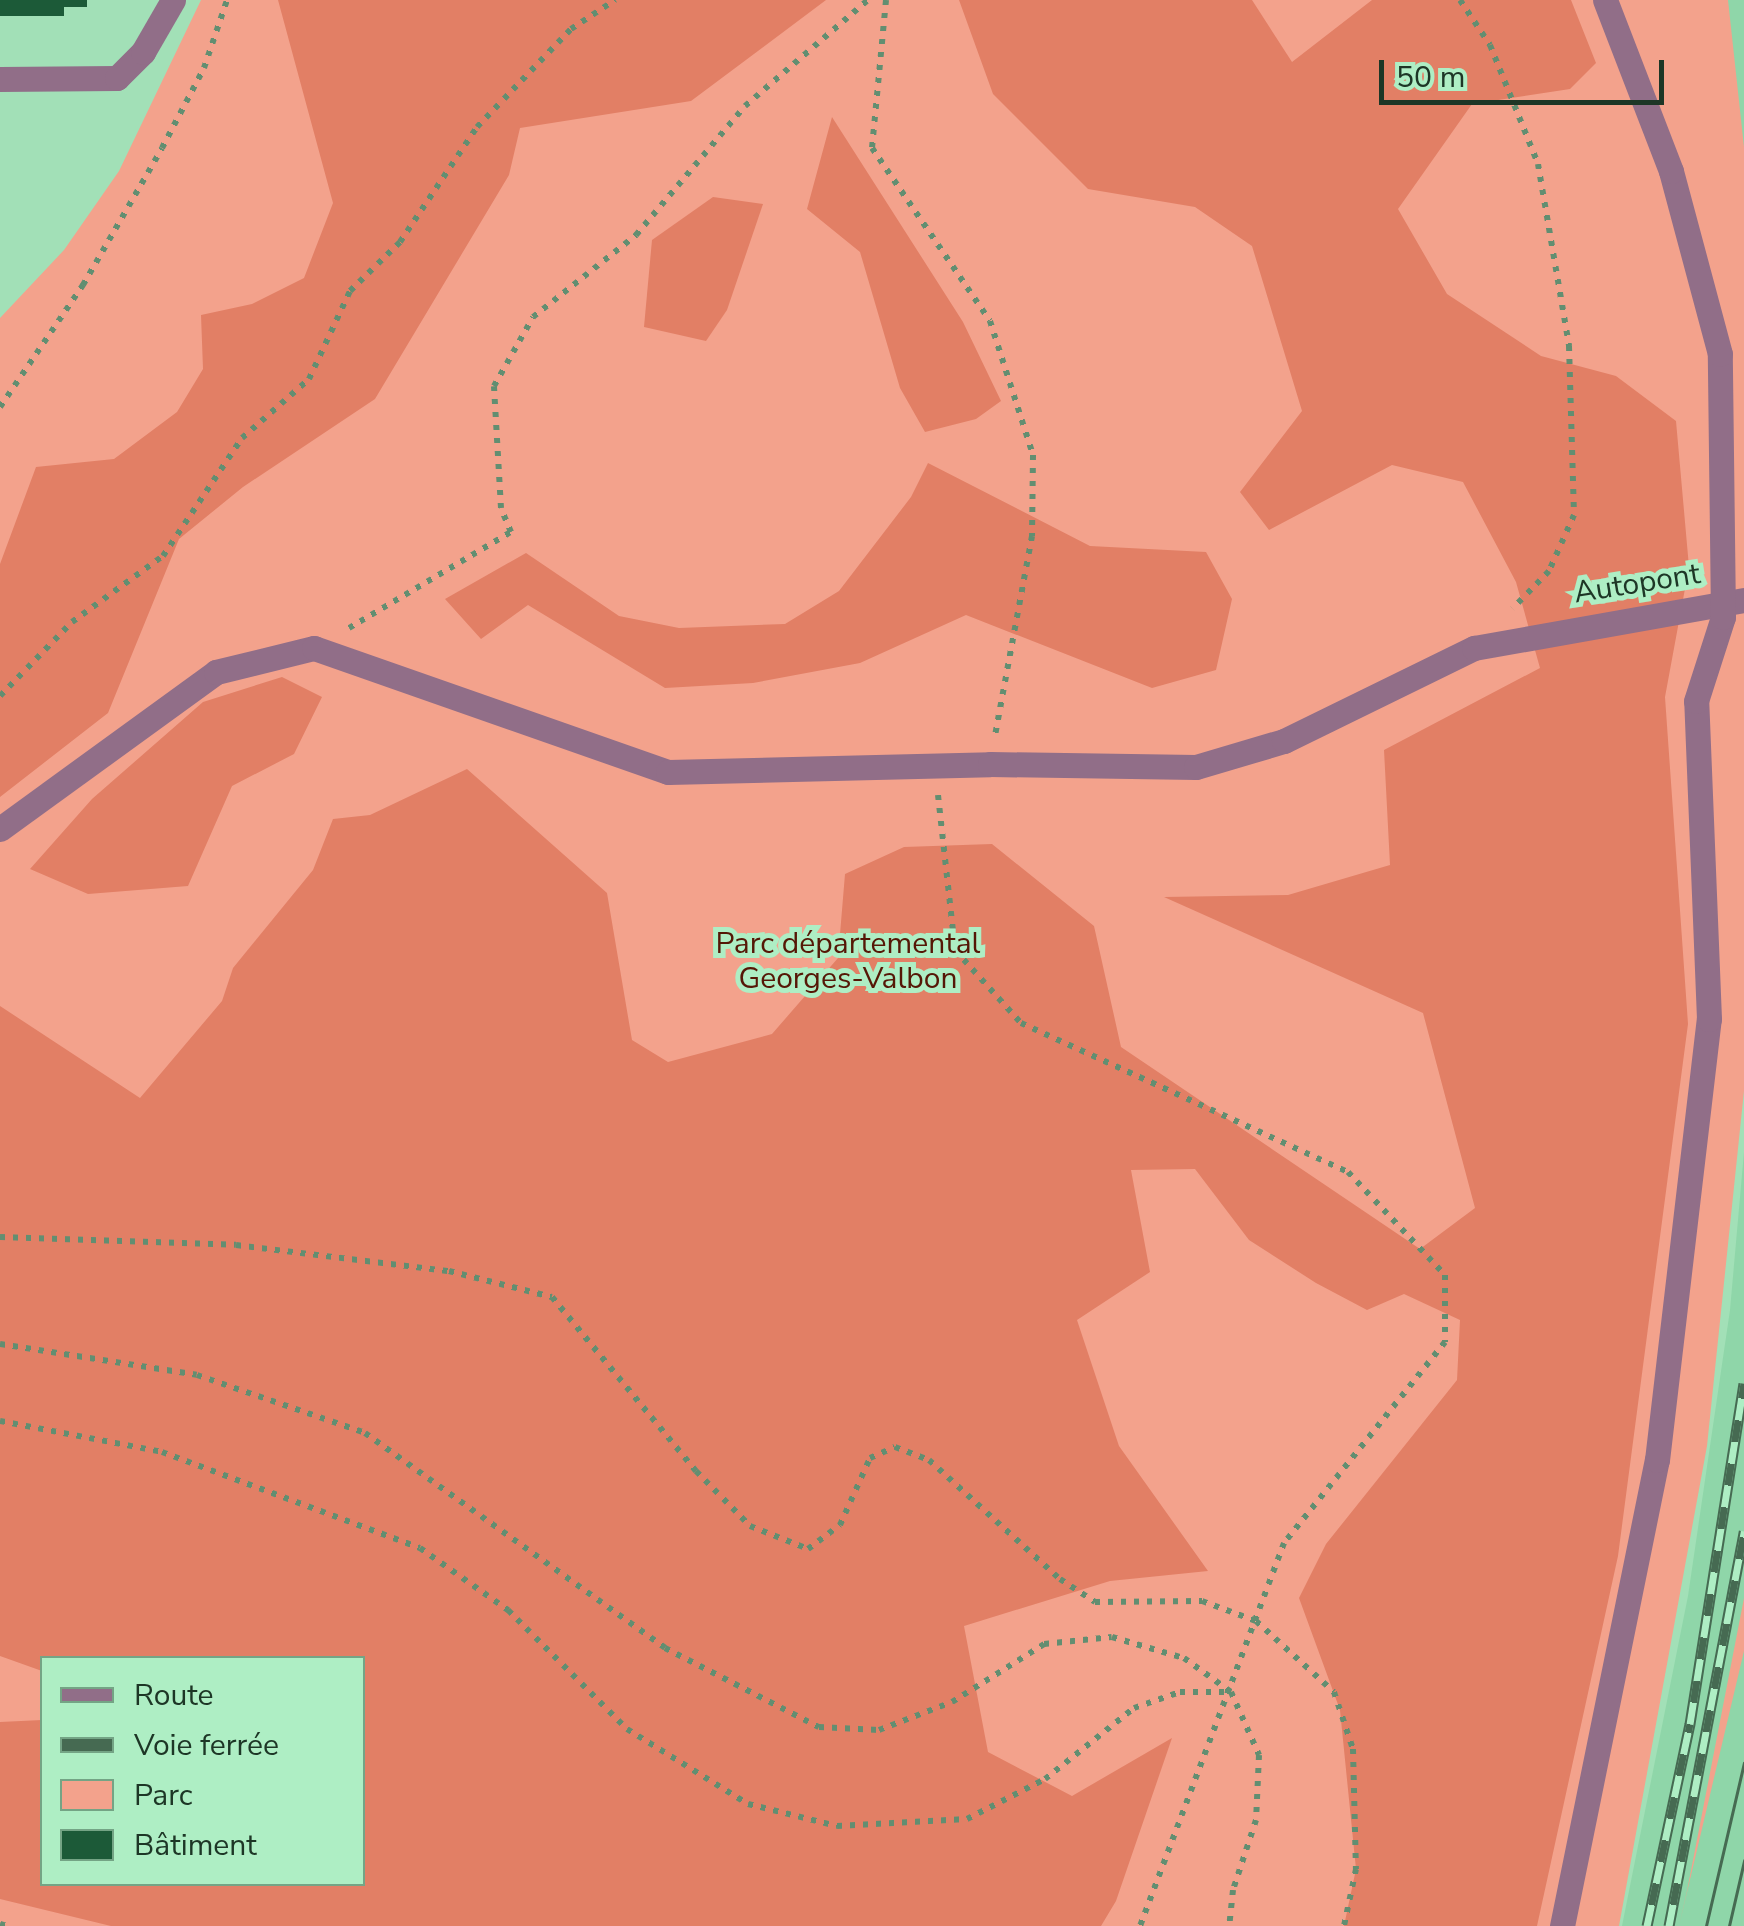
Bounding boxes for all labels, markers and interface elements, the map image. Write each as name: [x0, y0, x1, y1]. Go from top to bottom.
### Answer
scale bar: [1384, 40, 1669, 102]
text: 50 m: [1396, 57, 1465, 98]
street label: Autopont: [1571, 556, 1703, 612]
park label: Parc départemental Georges-Valbon: [716, 926, 980, 996]
legend: [40, 1656, 365, 1886]
text: Route: [134, 1675, 214, 1716]
text: Voie ferrée: [134, 1725, 279, 1766]
text: Parc: [134, 1775, 193, 1816]
text: Bâtiment: [134, 1825, 257, 1866]

